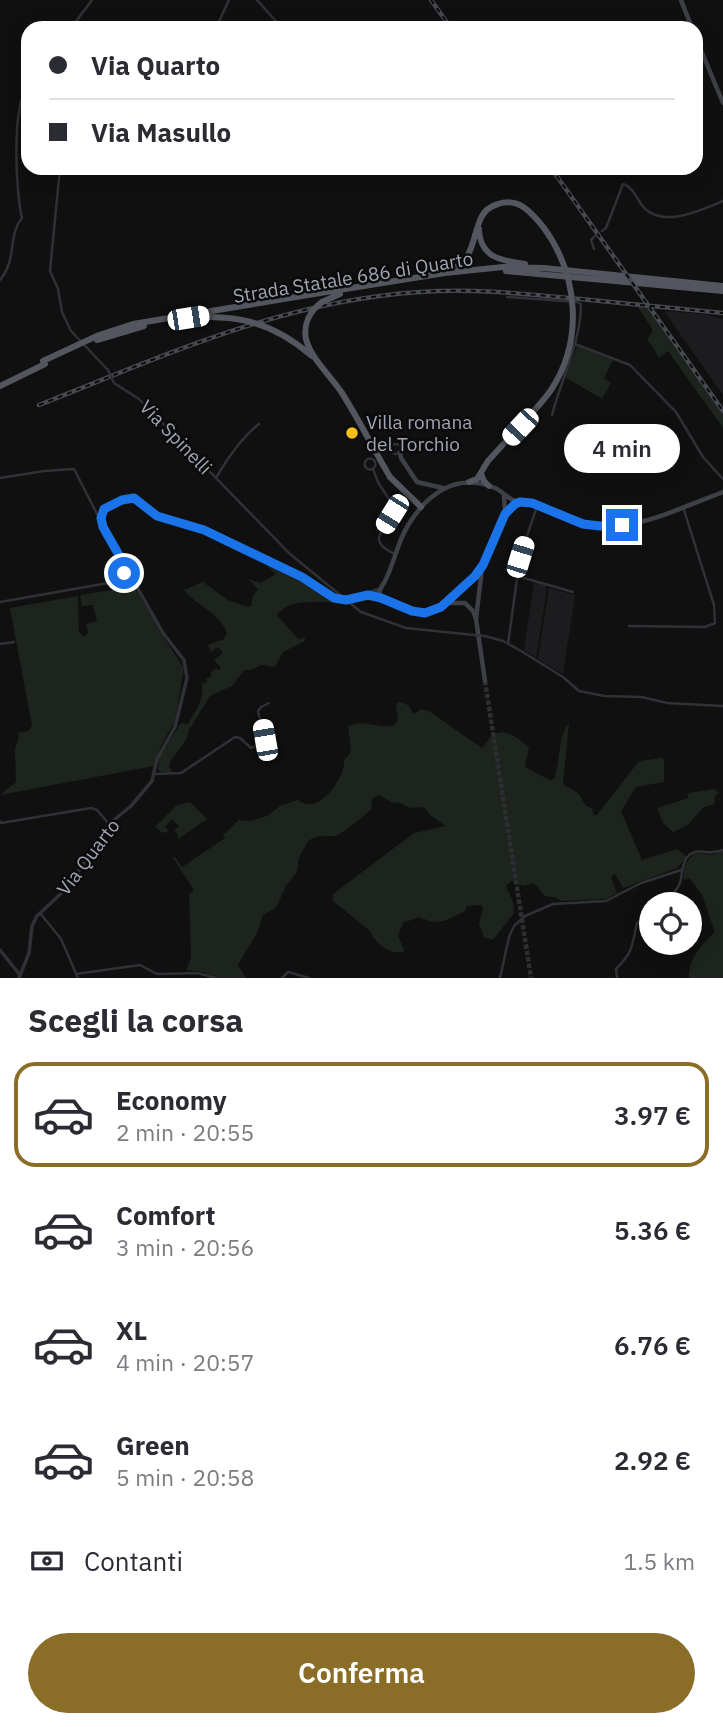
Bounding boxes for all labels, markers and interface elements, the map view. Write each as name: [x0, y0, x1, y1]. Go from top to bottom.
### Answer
text: Via Quarto: [91, 48, 220, 82]
text: Via Masullo: [91, 115, 231, 149]
street label: Strada Statale 686 di Quarto: [231, 246, 475, 308]
car: [166, 304, 211, 332]
street label: Via Spinelli: [135, 395, 217, 479]
car: [498, 404, 543, 450]
place label: Villa romana del Torchio: [366, 410, 472, 456]
callout: 4 min: [564, 424, 680, 472]
marker: Villa romana del Torchio: [344, 425, 360, 441]
text: 4 min: [592, 433, 652, 463]
car: [372, 491, 413, 537]
route end: [606, 509, 638, 541]
car: [504, 534, 537, 580]
route start: [108, 557, 140, 589]
car: [252, 717, 279, 763]
street label: Via Quarto: [51, 814, 125, 900]
map controls: [639, 892, 702, 955]
button: locate: [639, 892, 702, 955]
text: Scegli la corsa: [28, 999, 244, 1041]
icon: car: [32, 1083, 95, 1146]
text: Economy: [116, 1083, 227, 1117]
text: 3.97 €: [614, 1098, 691, 1132]
text: 2 min · 20:55: [116, 1117, 254, 1147]
icon: car: [32, 1198, 95, 1261]
text: Comfort: [116, 1198, 215, 1232]
text: 5.36 €: [614, 1213, 691, 1247]
text: 3 min · 20:56: [116, 1232, 254, 1262]
icon: car: [32, 1313, 95, 1376]
text: XL: [116, 1313, 147, 1347]
text: 6.76 €: [614, 1328, 691, 1362]
text: 4 min · 20:57: [116, 1347, 254, 1377]
icon: car: [32, 1428, 95, 1491]
text: Green: [116, 1428, 190, 1462]
text: 2.92 €: [614, 1443, 691, 1477]
text: 5 min · 20:58: [116, 1462, 254, 1492]
icon: cash: [28, 1542, 66, 1580]
text: Contanti: [84, 1544, 183, 1578]
text: 1.5 km: [624, 1546, 695, 1576]
button: Conferma: [28, 1633, 695, 1713]

